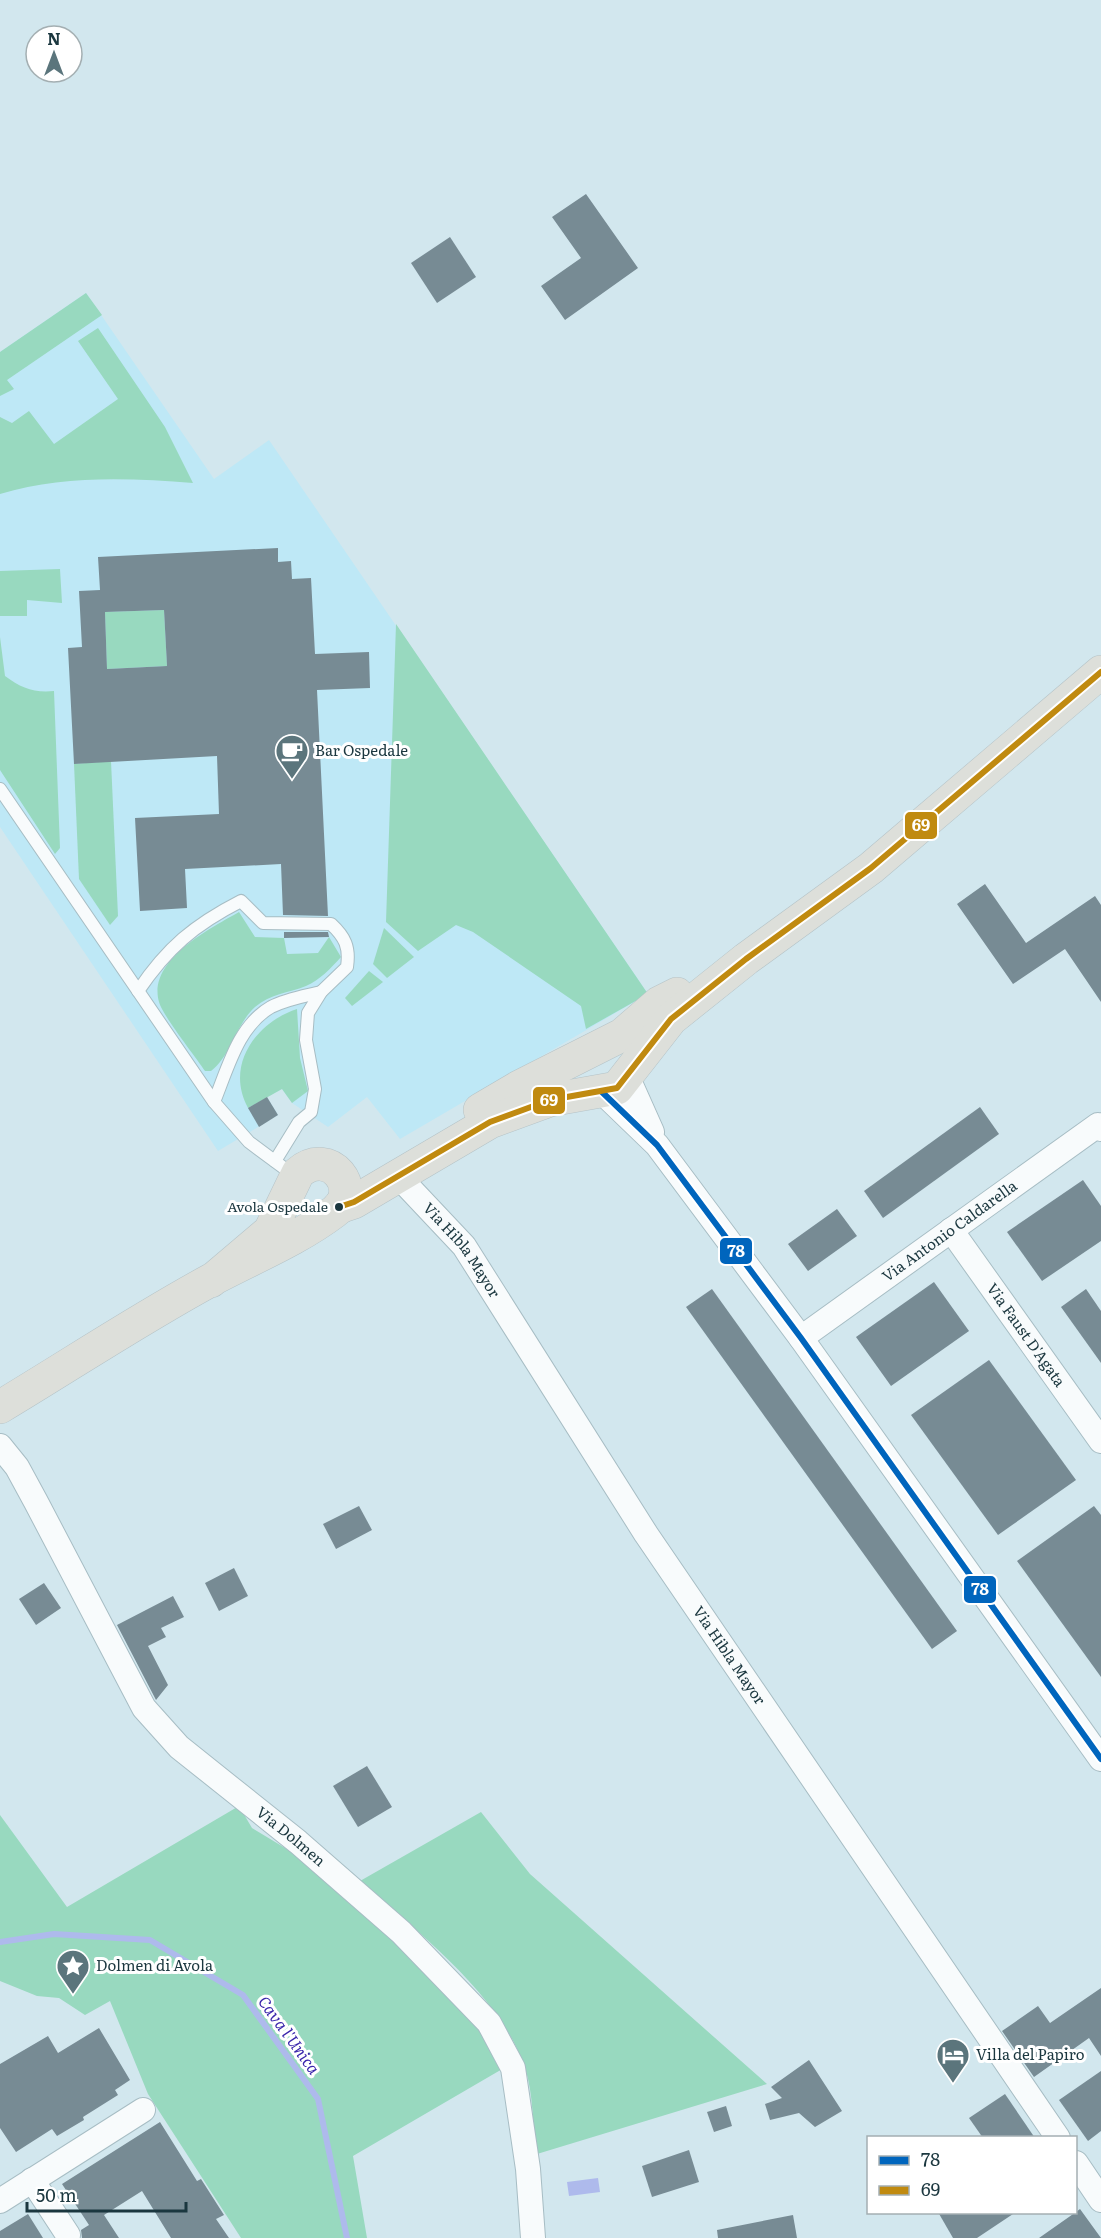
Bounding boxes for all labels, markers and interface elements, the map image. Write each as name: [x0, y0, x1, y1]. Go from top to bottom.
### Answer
north arrow: [24, 24, 84, 84]
text: N: [47, 26, 61, 50]
cafe icon: Bar Ospedale: [274, 733, 310, 780]
place label: Bar Ospedale: [315, 738, 408, 761]
line badge: 69: [904, 811, 938, 840]
text: 69: [912, 812, 930, 836]
line badge: 69: [532, 1086, 566, 1115]
text: 69: [540, 1087, 558, 1111]
street label: Via Antonio Caldarella: [876, 1173, 1022, 1287]
place label: Avola Ospedale: [227, 1196, 328, 1216]
street label: Via Hibla Mayor: [418, 1196, 507, 1302]
marker: Avola Ospedale: [333, 1201, 345, 1213]
line badge: 78: [719, 1237, 753, 1265]
text: 78: [727, 1238, 746, 1262]
street label: Via Faust D'Agata: [982, 1278, 1072, 1392]
line badge: 78: [963, 1575, 997, 1604]
text: 78: [971, 1576, 990, 1600]
street label: Via Hibla Mayor: [688, 1601, 772, 1709]
street label: Via Dolmen: [252, 1800, 331, 1871]
place icon: Dolmen di Avola: [55, 1948, 91, 1995]
place label: Dolmen di Avola: [96, 1953, 214, 1976]
water label: Cava l'Unica: [253, 1990, 327, 2079]
hotel icon: Villa del Papiro: [935, 2037, 971, 2084]
place label: Villa del Papiro: [976, 2042, 1085, 2065]
legend: [867, 2136, 1077, 2214]
text: 78: [921, 2145, 940, 2172]
scale bar: [27, 2175, 186, 2213]
text: 69: [921, 2175, 940, 2202]
text: 50 m: [36, 2181, 77, 2208]

